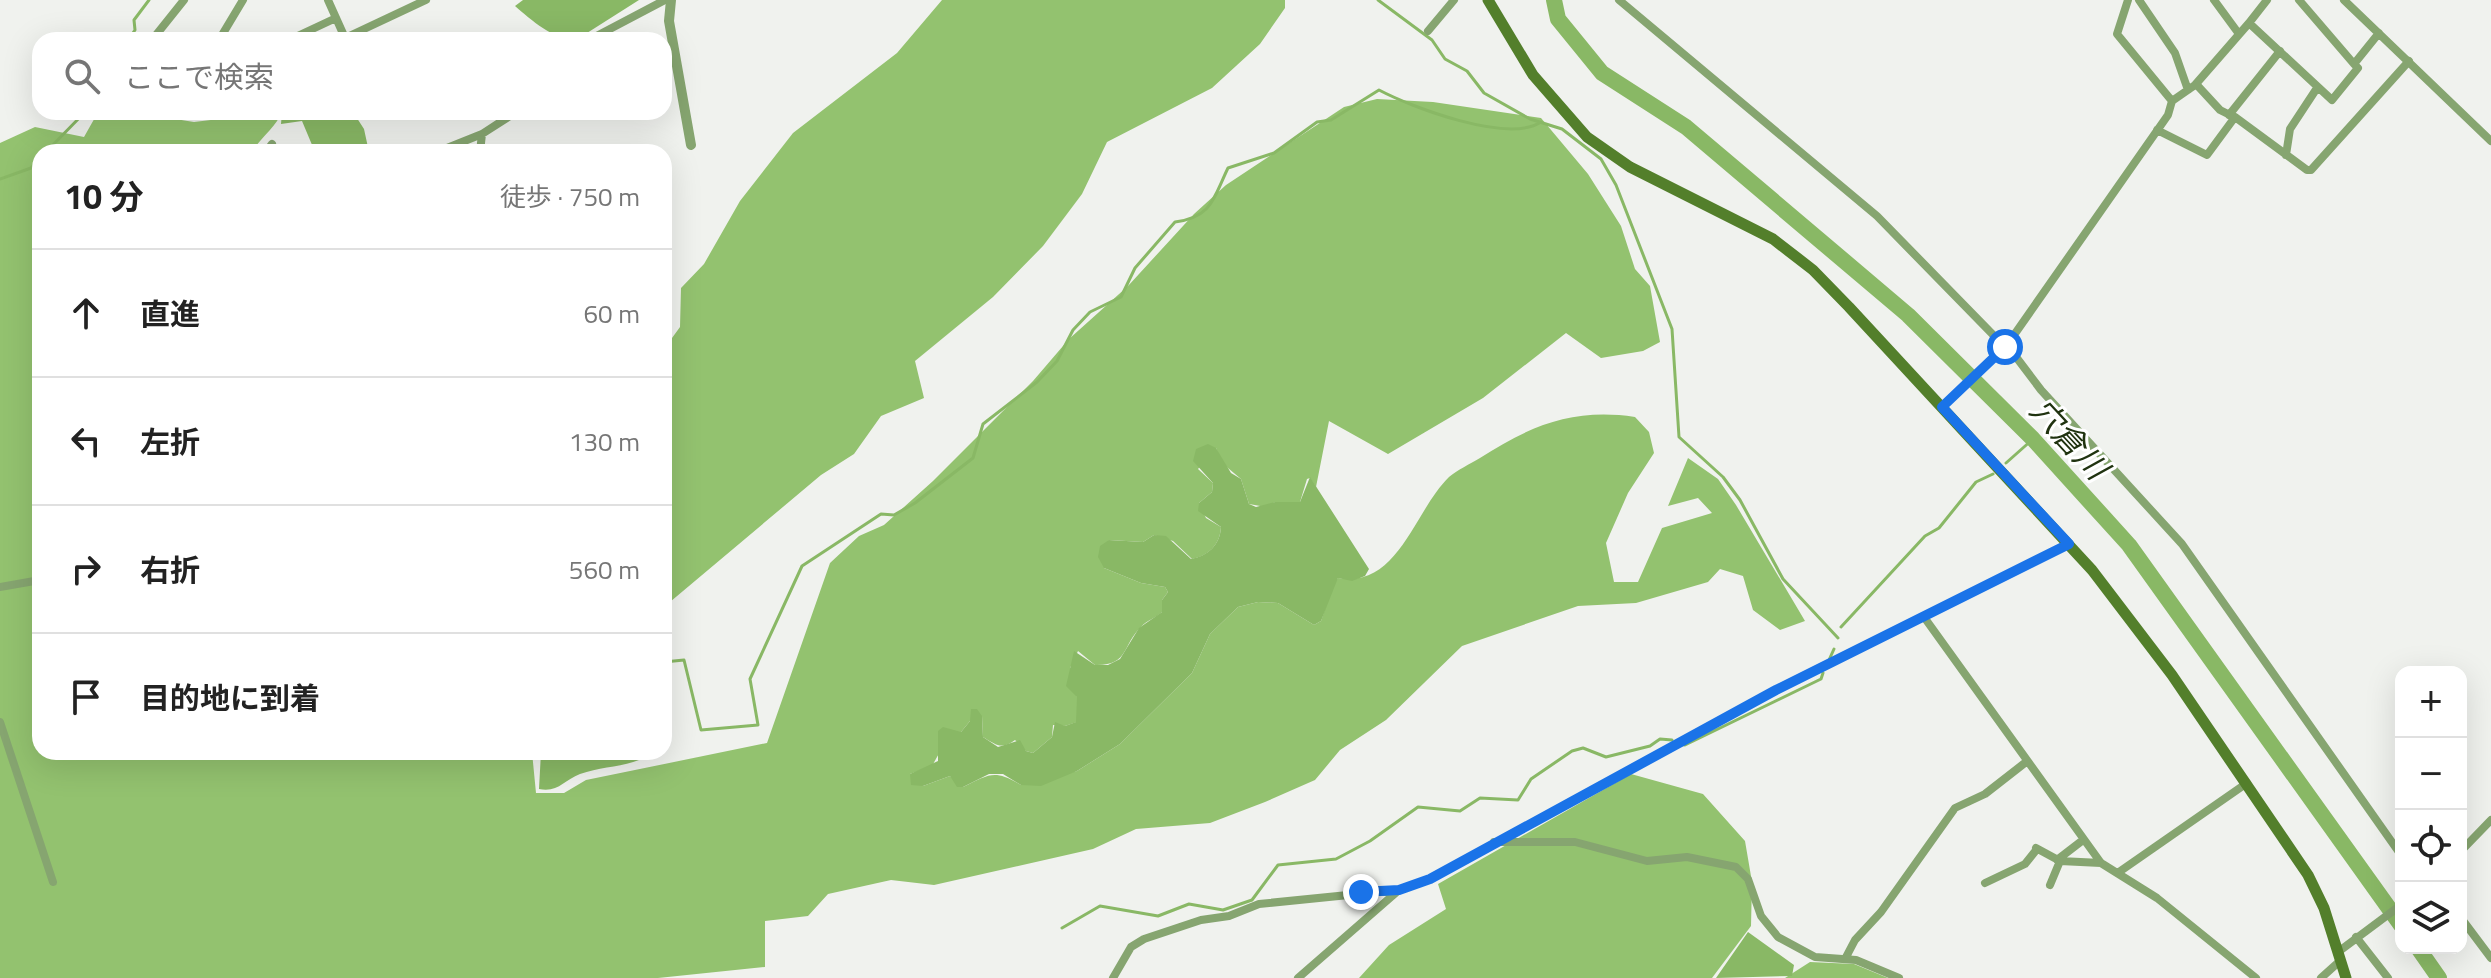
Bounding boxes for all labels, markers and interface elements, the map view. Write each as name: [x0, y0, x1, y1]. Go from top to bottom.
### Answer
search box: [32, 32, 672, 120]
icon: search: [60, 54, 104, 98]
text: ここで検索: [124, 54, 274, 100]
text: 10 分: [64, 170, 144, 222]
text: 徒歩 · 750 m: [500, 177, 640, 216]
icon: ahead: [64, 291, 108, 335]
text: 直進: [140, 291, 200, 337]
text: 60 m: [583, 294, 640, 333]
route start: [1987, 329, 2023, 365]
water label: 穴倉川: [2019, 387, 2122, 492]
icon: left: [64, 419, 108, 463]
text: 左折: [140, 419, 200, 465]
text: 130 m: [569, 422, 640, 461]
icon: right: [64, 547, 108, 591]
text: 右折: [140, 547, 200, 593]
text: 560 m: [569, 550, 640, 589]
map controls: [2395, 666, 2467, 954]
button: +: [2395, 666, 2467, 738]
icon: arrive: [64, 675, 108, 719]
text: 目的地に到着: [140, 675, 320, 721]
button: −: [2395, 738, 2467, 810]
button: locate: [2395, 810, 2467, 882]
route end: [1343, 874, 1379, 910]
button: layers: [2395, 882, 2467, 954]

